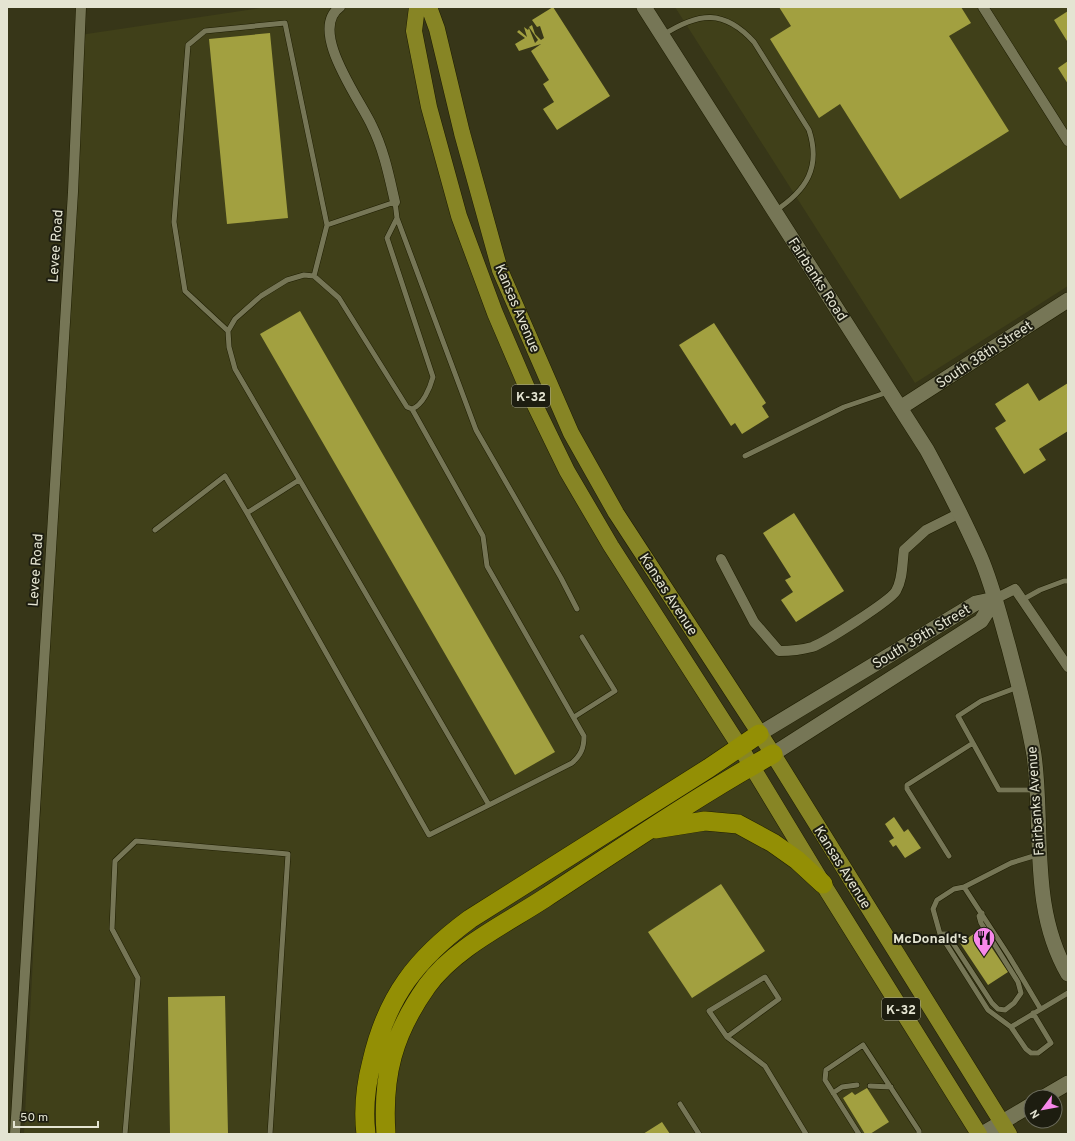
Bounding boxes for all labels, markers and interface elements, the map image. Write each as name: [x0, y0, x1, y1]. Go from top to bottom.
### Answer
street label: Levee Road: [45, 209, 68, 283]
street label: Fairbanks Road: [783, 235, 850, 325]
street label: Kansas Avenue: [490, 262, 543, 355]
street label: South 38th Street: [933, 318, 1036, 393]
road number: K-32: [512, 385, 550, 407]
street label: Levee Road: [25, 533, 48, 607]
street label: Kansas Avenue: [635, 551, 701, 639]
street label: South 39th Street: [870, 601, 974, 673]
street label: Fairbanks Avenue: [1024, 746, 1049, 856]
street label: Kansas Avenue: [810, 823, 874, 912]
restaurant icon: McDonald's: [971, 925, 997, 958]
place label: McDonald's: [893, 931, 968, 948]
road number: K-32: [882, 998, 920, 1020]
north arrow: [1023, 1089, 1063, 1129]
scale bar: [14, 1103, 98, 1129]
text: N: [1027, 1107, 1043, 1121]
text: 50 m: [20, 1110, 48, 1126]

